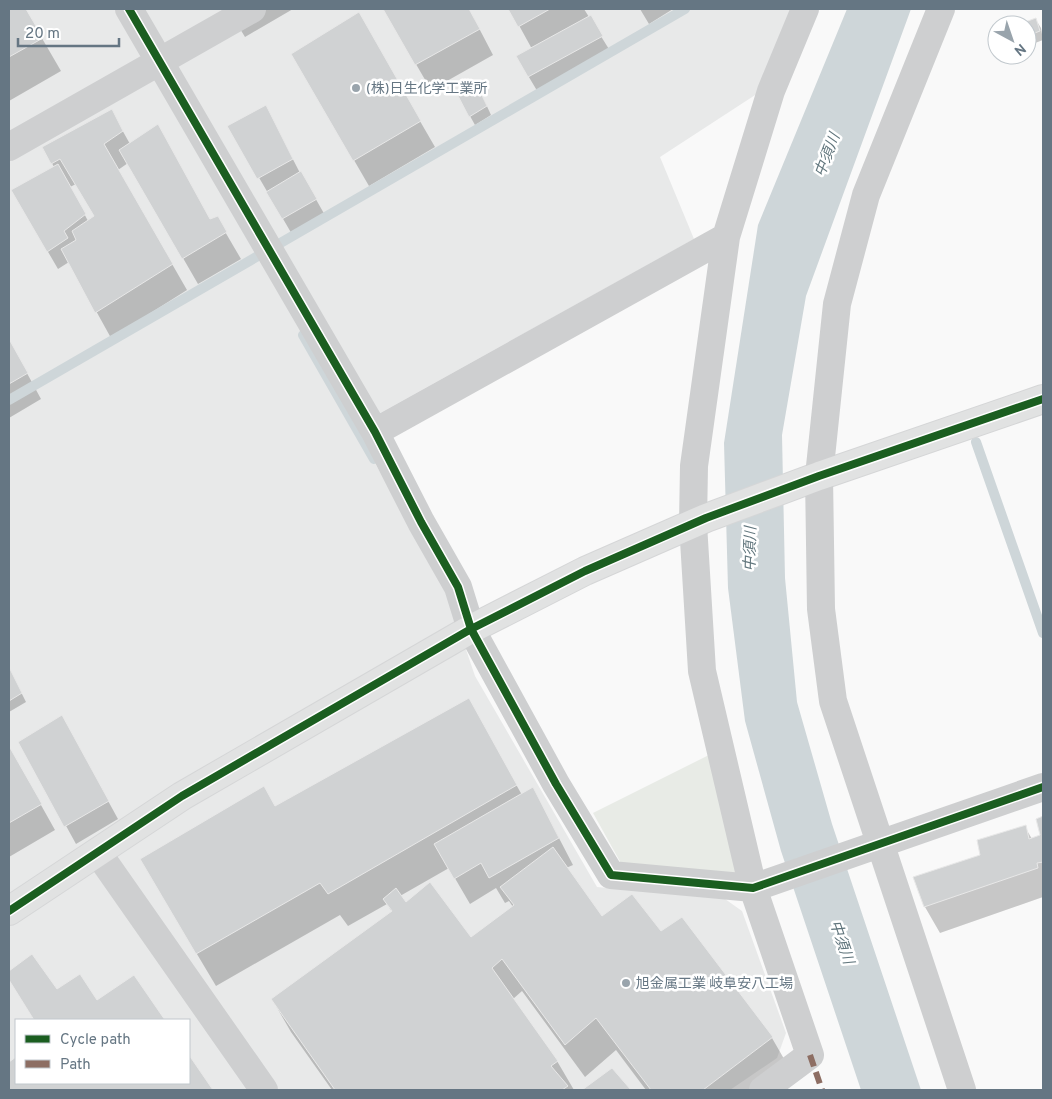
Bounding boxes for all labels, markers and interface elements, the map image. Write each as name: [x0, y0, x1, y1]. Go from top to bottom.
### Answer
scale bar: [18, 15, 119, 47]
north arrow: [987, 15, 1037, 65]
text: 20 m: [25, 25, 60, 44]
text: N: [1010, 39, 1029, 59]
place label: (株)日生化学工業所: [366, 81, 488, 98]
marker: (株)日生化学工業所: [350, 82, 362, 94]
water label: 中須川: [811, 129, 846, 180]
water label: 中須川: [742, 524, 761, 572]
water label: 中須川: [824, 918, 858, 969]
place label: 旭金属工業 岐阜安八工場: [636, 976, 793, 993]
marker: 旭金属工業 岐阜安八工場: [620, 977, 632, 989]
legend: [15, 1019, 190, 1084]
text: Cycle path: [60, 1031, 131, 1050]
text: Path: [60, 1056, 91, 1075]

